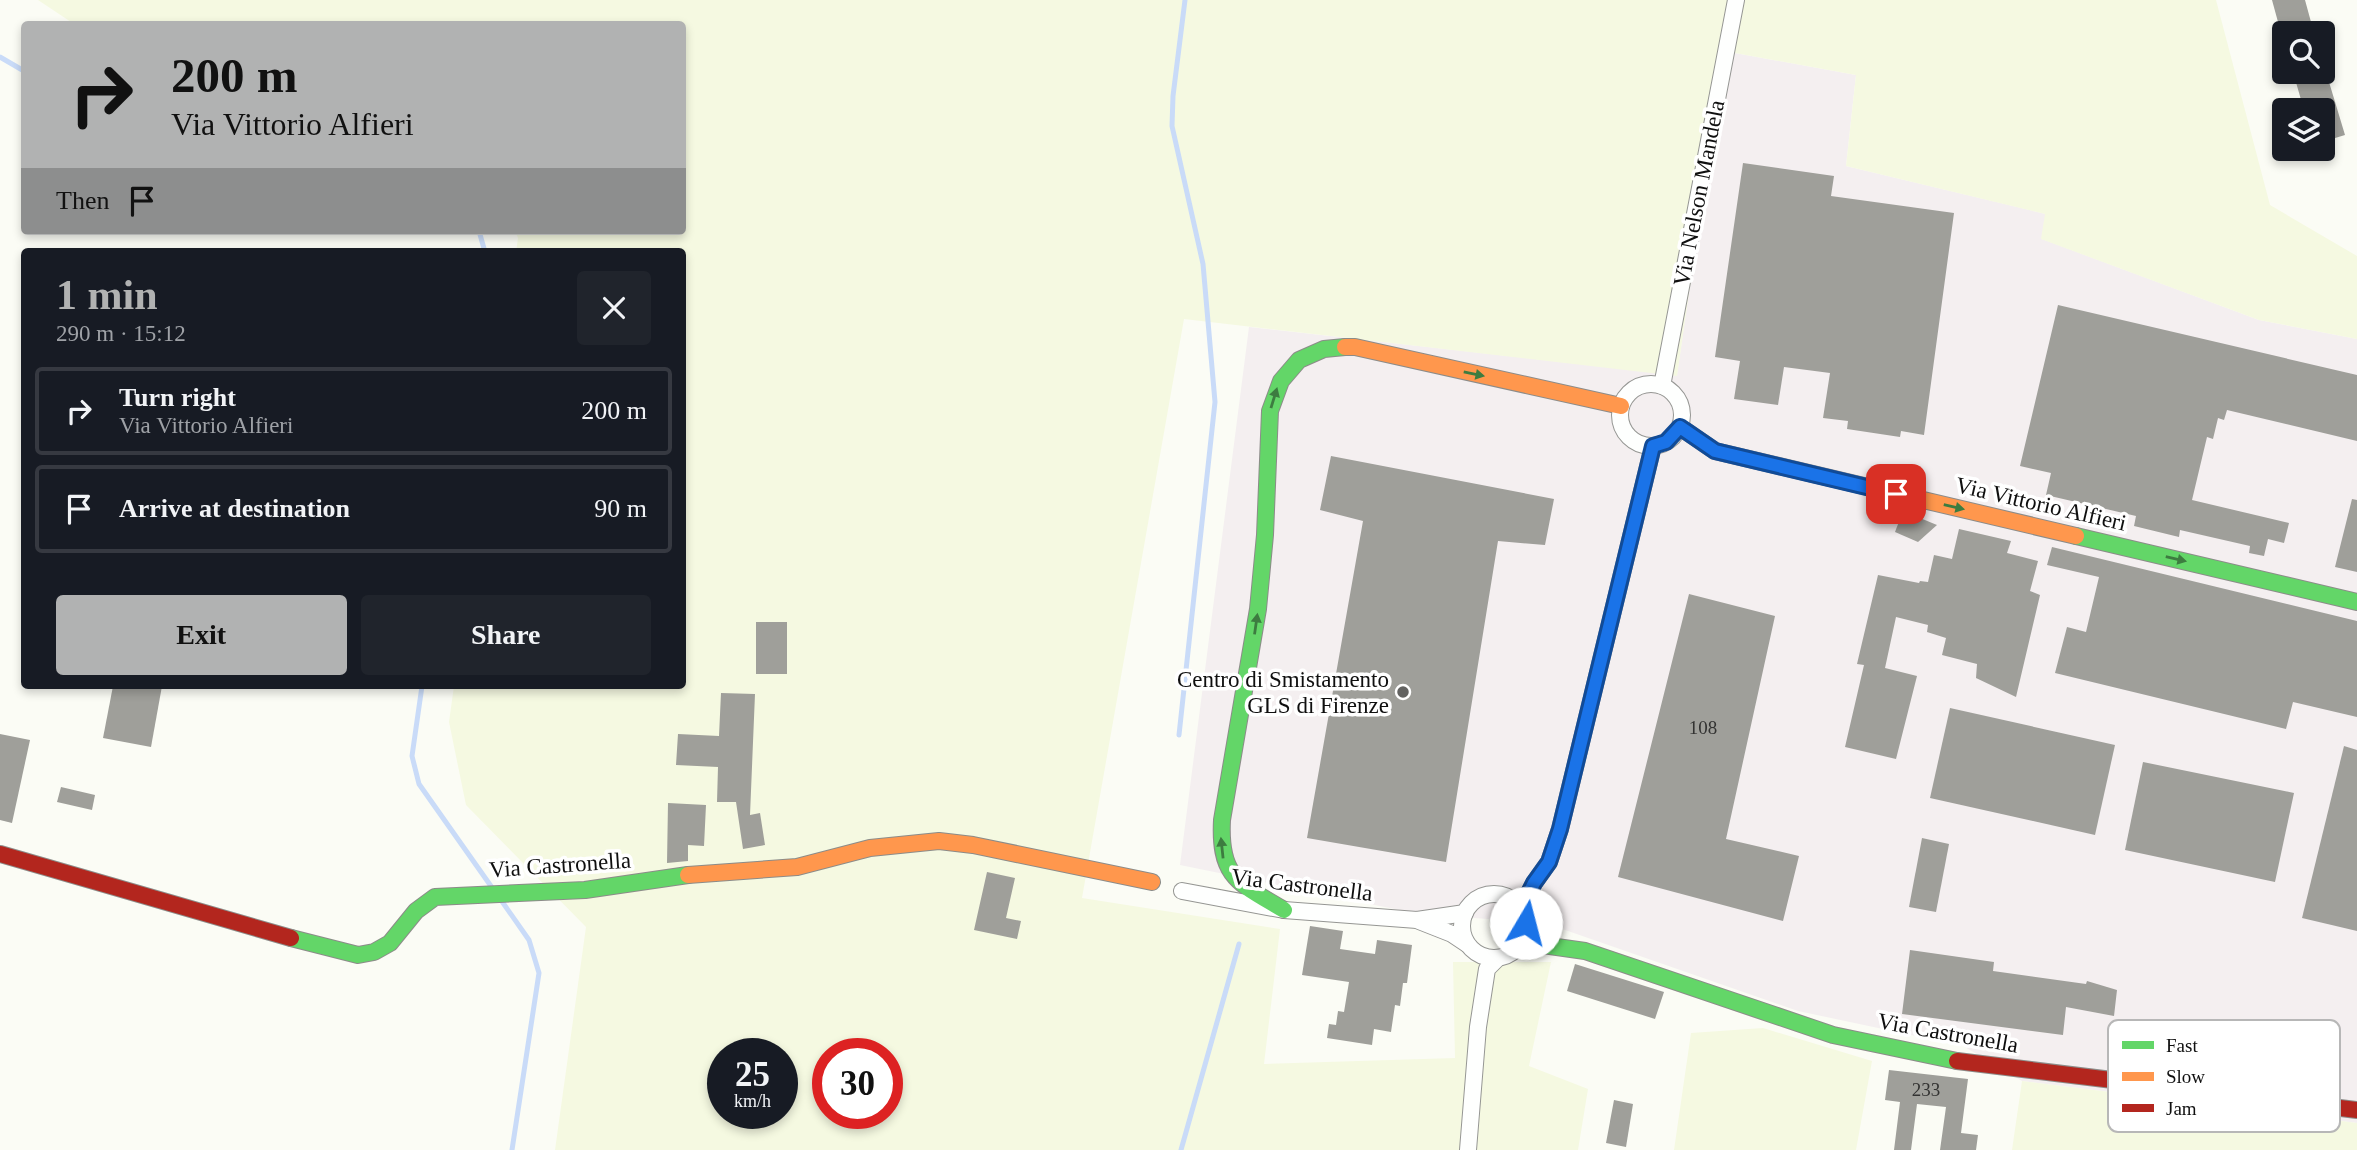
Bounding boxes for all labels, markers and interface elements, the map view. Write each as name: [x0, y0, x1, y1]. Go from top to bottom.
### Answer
map controls: [2272, 21, 2335, 161]
button: search: [2272, 21, 2335, 84]
text: 200 m: [171, 48, 298, 103]
icon: right: [56, 49, 147, 140]
street label: Via Nelson Mandela: [1669, 98, 1729, 288]
button: layers: [2272, 98, 2335, 161]
text: Via Vittorio Alfieri: [171, 106, 414, 142]
icon: arrive: [123, 182, 161, 220]
text: Then: [56, 186, 109, 215]
button: close: [577, 271, 651, 345]
text: 1 min: [56, 272, 158, 318]
text: 290 m · 15:12: [56, 321, 186, 346]
one-way arrow: [1463, 368, 1485, 379]
text: Turn right: [119, 383, 236, 412]
one-way arrow: [1269, 387, 1279, 408]
icon: right: [60, 392, 98, 430]
text: 200 m: [581, 396, 647, 425]
text: Via Vittorio Alfieri: [119, 413, 293, 438]
pin: [1866, 464, 1926, 524]
street label: Via Vittorio Alfieri: [1953, 472, 2129, 536]
icon: arrive: [1877, 475, 1915, 513]
icon: arrive: [60, 490, 98, 528]
text: Arrive at destination: [119, 494, 350, 523]
text: 90 m: [594, 494, 647, 523]
one-way arrow: [1943, 502, 1965, 513]
one-way arrow: [2165, 554, 2187, 565]
button: Exit: [56, 595, 347, 675]
button: Share: [361, 595, 651, 675]
one-way arrow: [1250, 613, 1261, 635]
place label: Centro di Smistamento GLS di Firenze: [1177, 667, 1389, 718]
marker: Centro di Smistamento GLS di Firenze: [1395, 684, 1411, 700]
house number: 108: [1689, 717, 1717, 738]
one-way arrow: [1216, 837, 1227, 859]
street label: Via Castronella: [488, 848, 632, 882]
street label: Via Castronella: [1230, 864, 1374, 906]
position arrow: [1489, 886, 1563, 960]
street label: Via Castronella: [1876, 1008, 2020, 1058]
legend: [2108, 1020, 2340, 1132]
text: Fast: [2166, 1035, 2198, 1056]
speed limit sign: 30: [812, 1038, 903, 1129]
text: 25: [735, 1055, 770, 1094]
text: Slow: [2166, 1066, 2205, 1087]
house number: 233: [1912, 1079, 1940, 1100]
text: km/h: [734, 1091, 771, 1111]
text: Jam: [2166, 1098, 2197, 1119]

